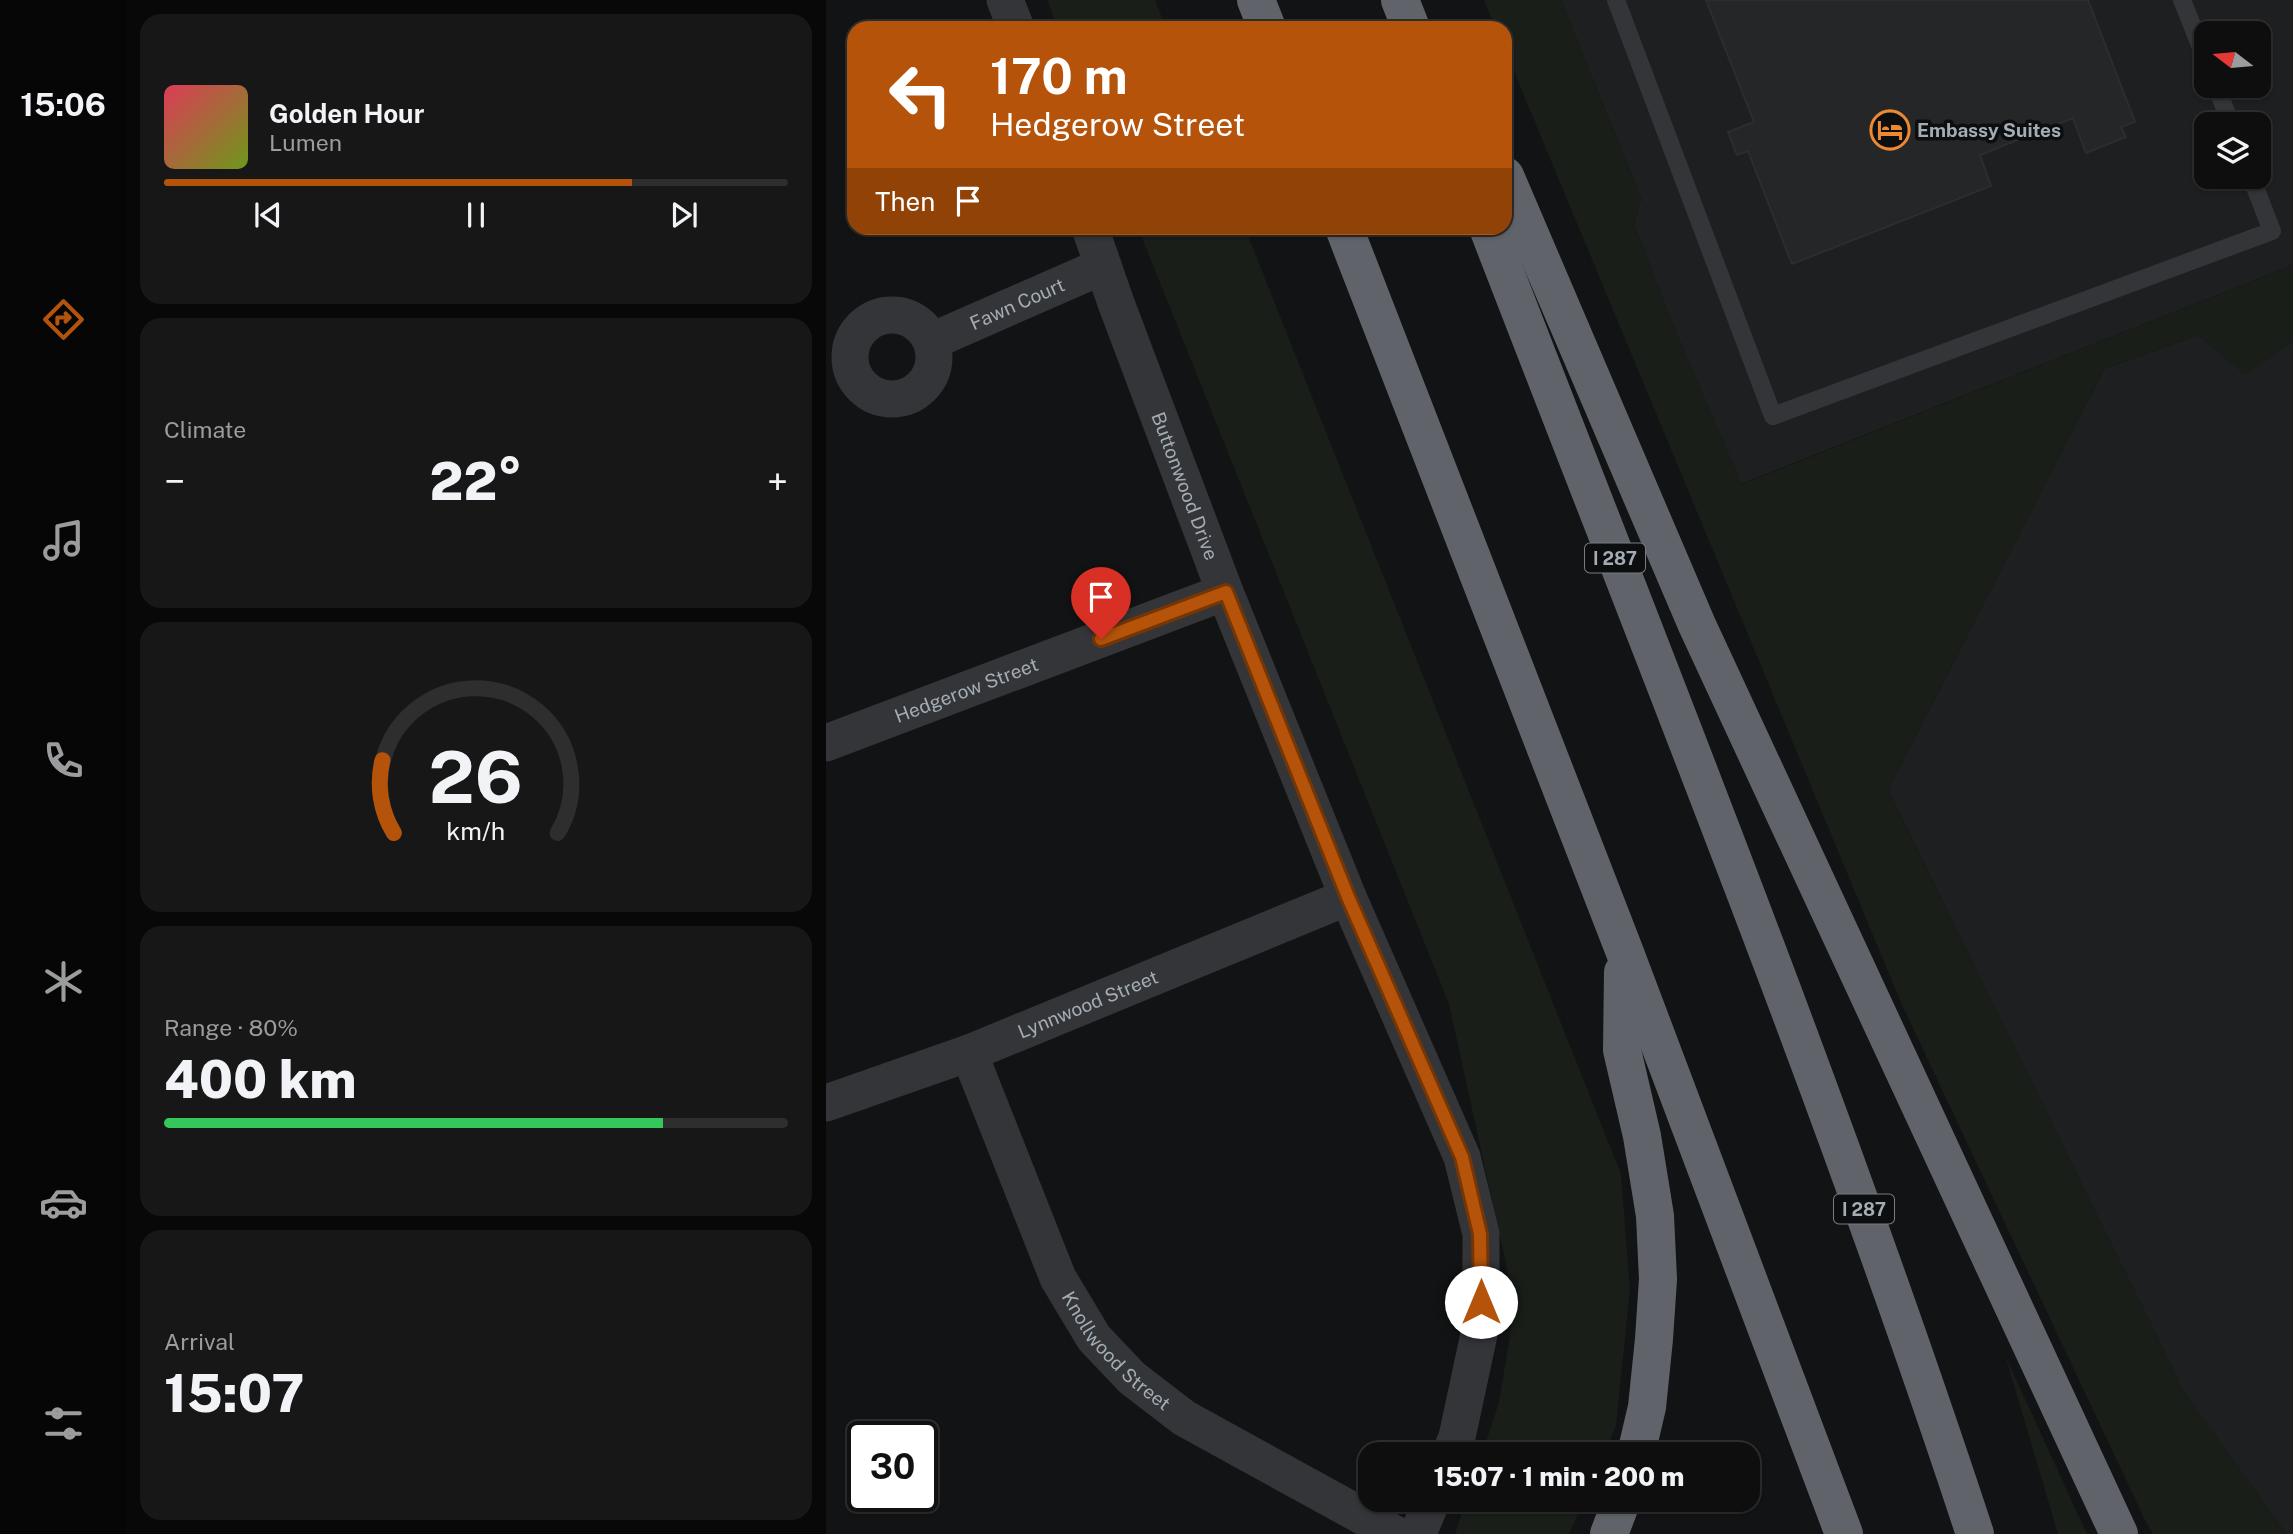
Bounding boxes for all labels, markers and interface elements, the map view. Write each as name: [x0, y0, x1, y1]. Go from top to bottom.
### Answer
north arrow: [2194, 21, 2272, 98]
map controls: [2194, 21, 2271, 189]
text: 170 m: [990, 47, 1128, 105]
icon: left: [875, 49, 966, 140]
text: 15:06: [20, 86, 106, 123]
text: Golden Hour: [269, 98, 424, 129]
text: Hedgerow Street: [990, 106, 1245, 143]
hotel icon: Embassy Suites: [1869, 109, 1911, 151]
button: layers: [2194, 112, 2271, 189]
place label: Embassy Suites: [1917, 119, 2061, 141]
text: Lumen: [269, 129, 342, 156]
icon: arrive: [949, 182, 987, 220]
text: Then: [875, 186, 935, 217]
icon: previous: [249, 196, 287, 234]
icon: pause: [457, 196, 495, 234]
icon: next: [665, 196, 703, 234]
street label: Fawn Court: [966, 273, 1068, 334]
icon: directions: [39, 295, 88, 344]
street label: Buttonwood Drive: [1147, 409, 1223, 563]
text: Climate: [164, 416, 246, 443]
text: 22°: [430, 451, 522, 512]
text: −: [164, 459, 185, 504]
text: +: [767, 459, 788, 504]
icon: music: [39, 516, 88, 565]
road number: I 287: [1585, 544, 1645, 572]
pin: [1071, 567, 1131, 639]
icon: arrive: [1082, 578, 1120, 616]
street label: Hedgerow Street: [891, 653, 1041, 727]
text: 26: [429, 734, 523, 819]
icon: phone: [39, 736, 88, 785]
text: km/h: [447, 816, 505, 846]
icon: climate: [39, 957, 88, 1006]
street label: Lynnwood Street: [1014, 965, 1161, 1043]
text: Range · 80%: [164, 1014, 298, 1041]
text: 400 km: [164, 1049, 357, 1110]
icon: car: [39, 1178, 88, 1227]
road number: I 287: [1834, 1194, 1894, 1224]
position arrow: [1444, 1265, 1518, 1339]
street label: Knollwood Street: [1058, 1287, 1175, 1414]
text: Arrival: [164, 1328, 235, 1355]
text: 15:07: [164, 1363, 304, 1424]
icon: filters: [39, 1399, 88, 1448]
speed limit sign: 30: [847, 1421, 938, 1512]
text: 15:07 · 1 min · 200 m: [1433, 1461, 1685, 1492]

